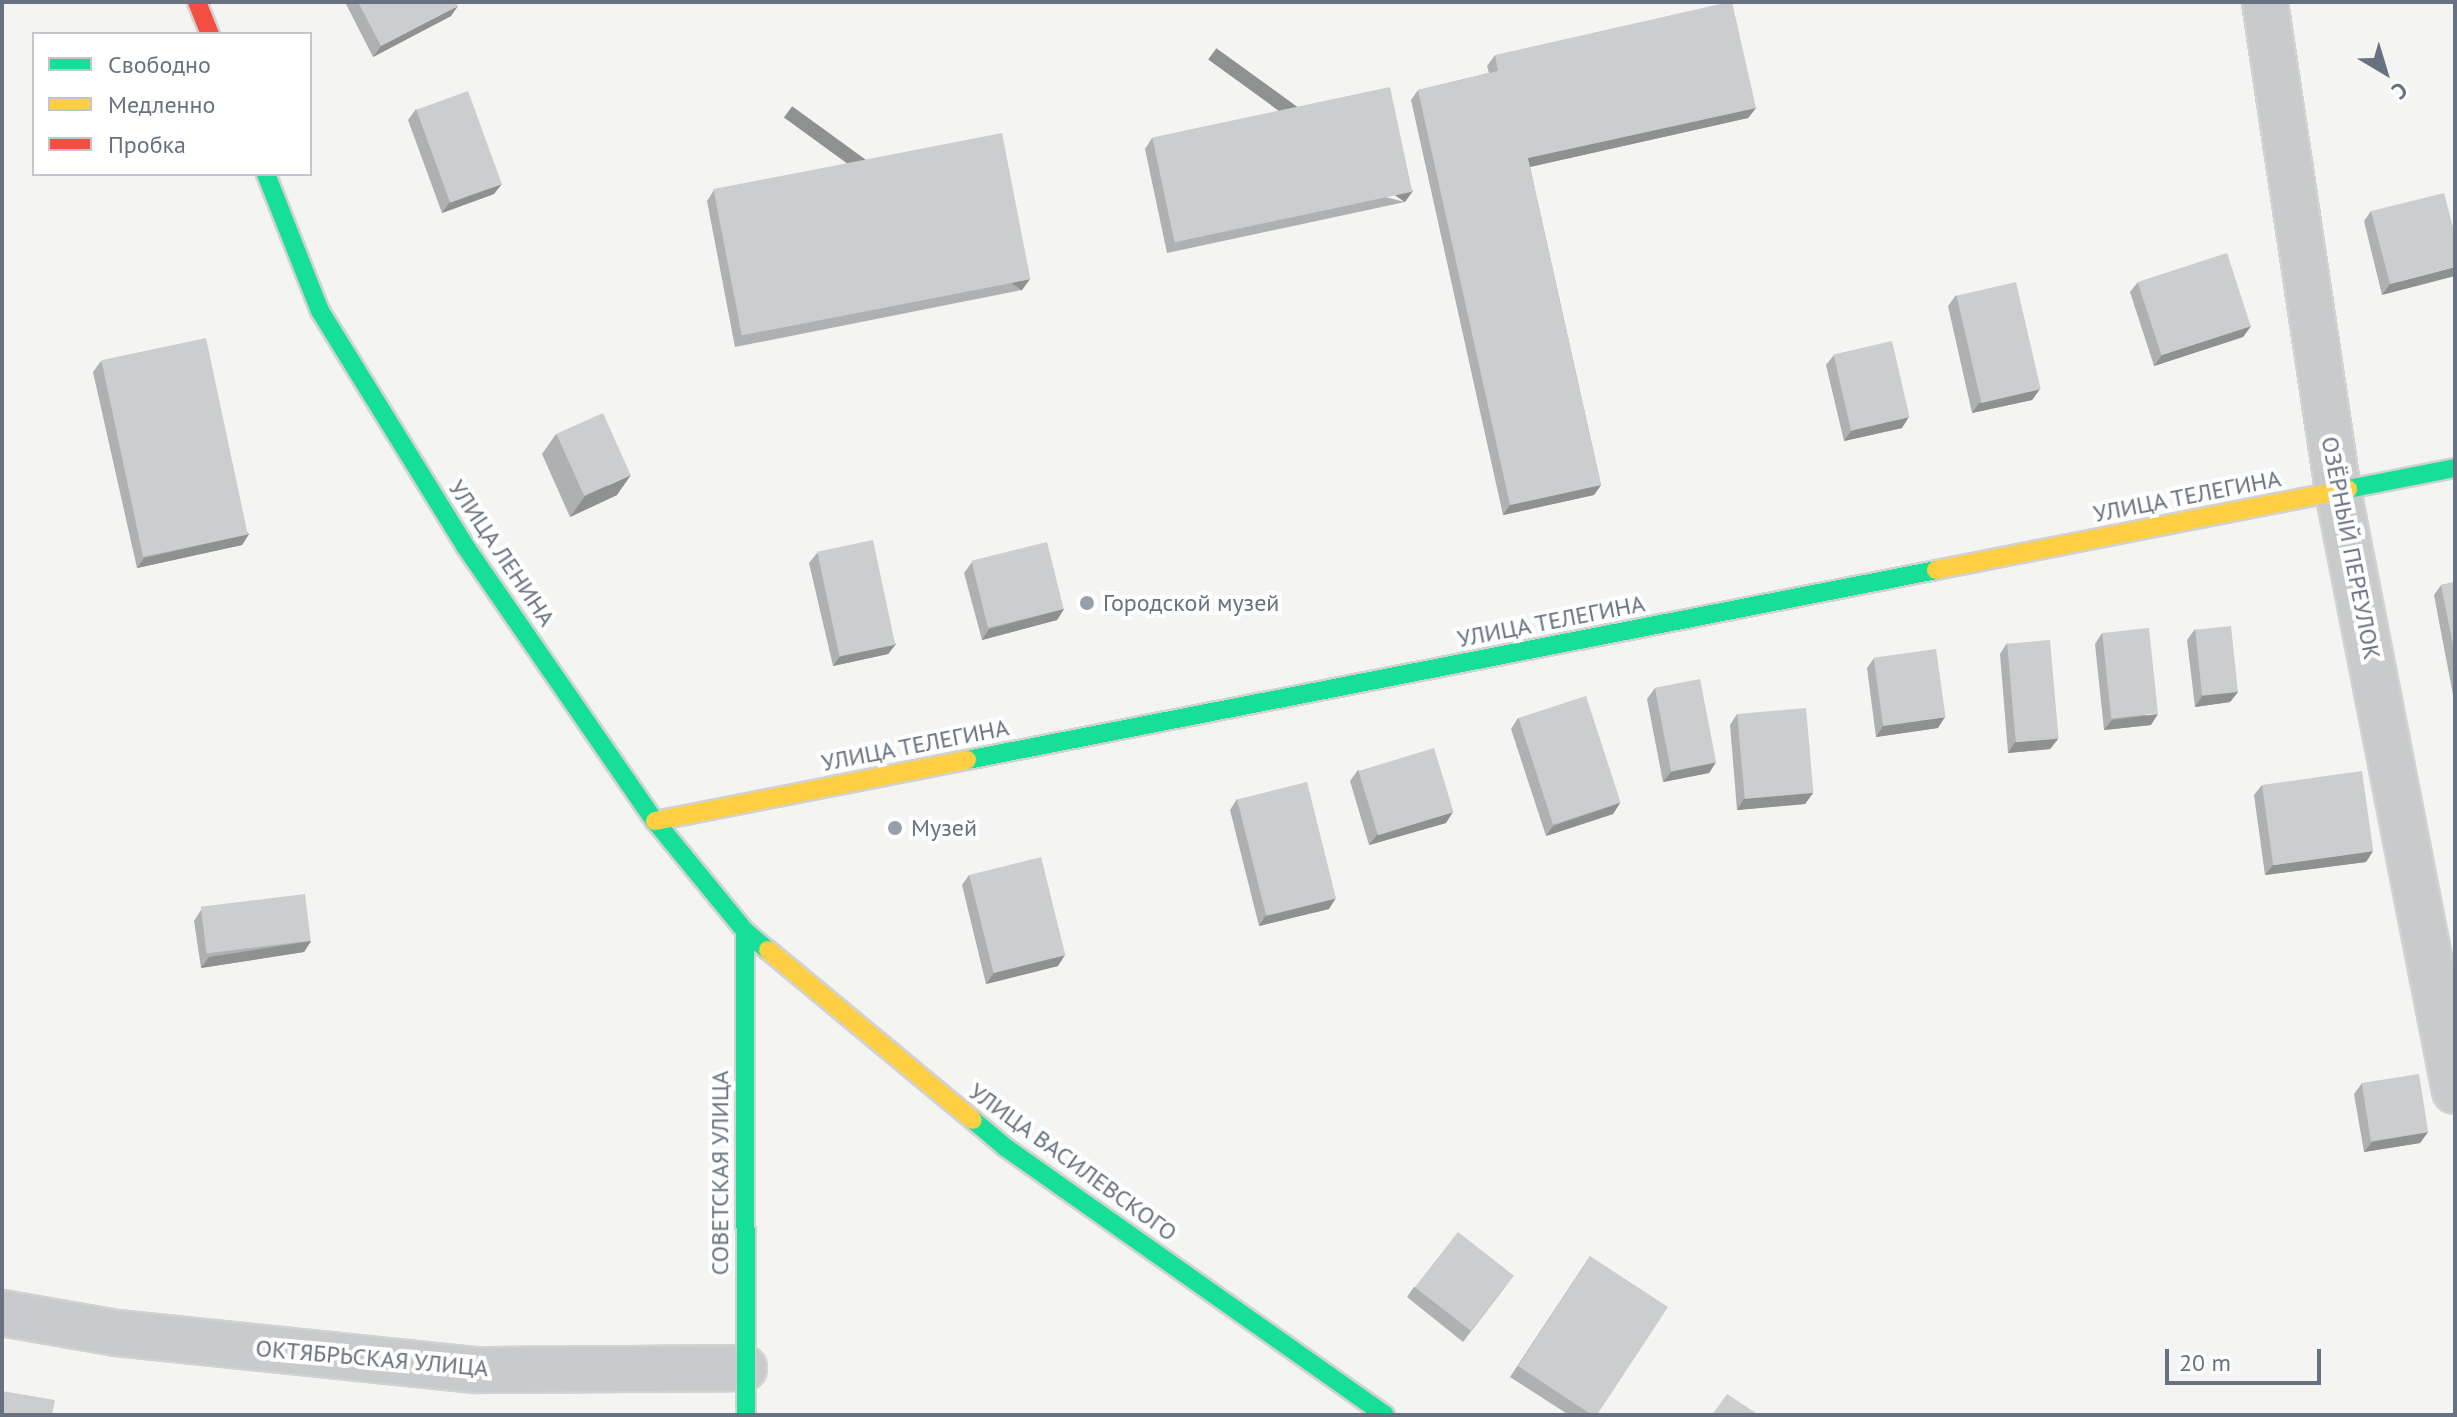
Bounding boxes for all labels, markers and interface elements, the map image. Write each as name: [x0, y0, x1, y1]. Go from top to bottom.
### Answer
legend: [32, 32, 312, 176]
north arrow: [2345, 32, 2425, 112]
text: Свободно: [108, 49, 211, 80]
text: С: [2386, 76, 2413, 106]
text: Медленно: [108, 89, 215, 120]
text: Пробка: [108, 129, 186, 160]
street label: ОЗЁРНЫЙ ПЕРЕУЛОК: [2315, 434, 2387, 662]
street label: УЛИЦА ТЕЛЕГИНА: [2090, 464, 2284, 528]
street label: УЛИЦА ЛЕНИНА: [442, 474, 562, 632]
place label: Городской музей: [1103, 589, 1279, 617]
street label: УЛИЦА ТЕЛЕГИНА: [1454, 589, 1648, 653]
marker: Городской музей: [1078, 594, 1096, 612]
street label: УЛИЦА ТЕЛЕГИНА: [818, 713, 1012, 777]
place label: Музей: [911, 814, 977, 842]
marker: Музей: [886, 819, 904, 837]
street label: СОВЕТСКАЯ УЛИЦА: [706, 1070, 734, 1276]
street label: УЛИЦА ВАСИЛЕВСКОГО: [963, 1077, 1183, 1247]
street label: ОКТЯБРЬСКАЯ УЛИЦА: [254, 1333, 490, 1383]
scale bar: [2169, 1333, 2325, 1383]
text: 20 m: [2179, 1347, 2231, 1378]

